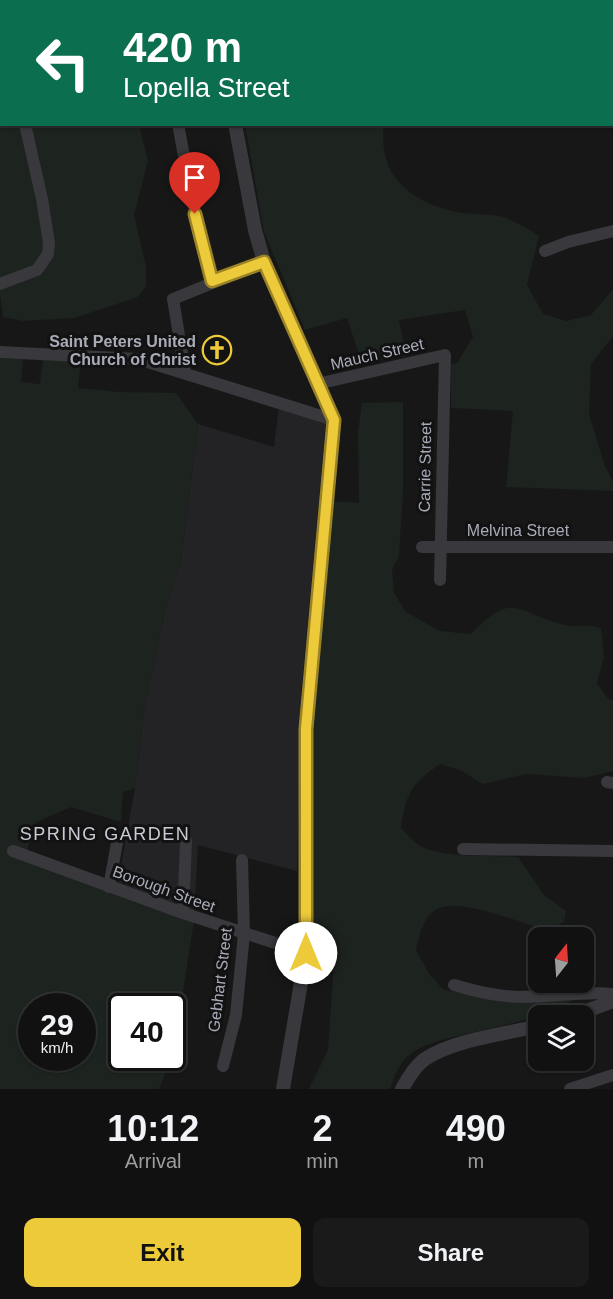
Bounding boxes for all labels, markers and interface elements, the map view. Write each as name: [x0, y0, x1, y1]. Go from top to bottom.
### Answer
icon: left: [24, 24, 102, 102]
text: 420 m: [123, 24, 242, 71]
text: Lopella Street: [123, 73, 290, 103]
pin: [169, 152, 220, 214]
icon: arrive: [178, 161, 211, 194]
place label: Saint Peters United Church of Christ: [49, 333, 197, 368]
church icon: Saint Peters United Church of Christ: [201, 334, 233, 366]
street label: Mauch Street: [329, 335, 426, 373]
street label: Carrie Street: [416, 421, 434, 512]
street label: Melvina Street: [467, 522, 570, 539]
district label: SPRING GARDEN: [20, 824, 190, 844]
street label: Borough Street: [111, 863, 218, 916]
position arrow: [274, 921, 338, 985]
street label: Gebhart Street: [205, 926, 235, 1033]
north arrow: [528, 927, 594, 993]
map controls: [528, 927, 594, 1071]
speed limit sign: 40: [108, 993, 186, 1071]
button: layers: [528, 1005, 594, 1071]
text: 29: [40, 1008, 74, 1041]
text: km/h: [41, 1039, 73, 1056]
text: 10:12: [107, 1108, 199, 1149]
text: 2: [312, 1108, 332, 1149]
text: 490: [446, 1108, 506, 1149]
text: Arrival: [125, 1150, 182, 1172]
text: min: [306, 1150, 339, 1172]
text: m: [467, 1150, 484, 1172]
button: Exit: [24, 1218, 301, 1287]
button: Share: [313, 1218, 589, 1287]

